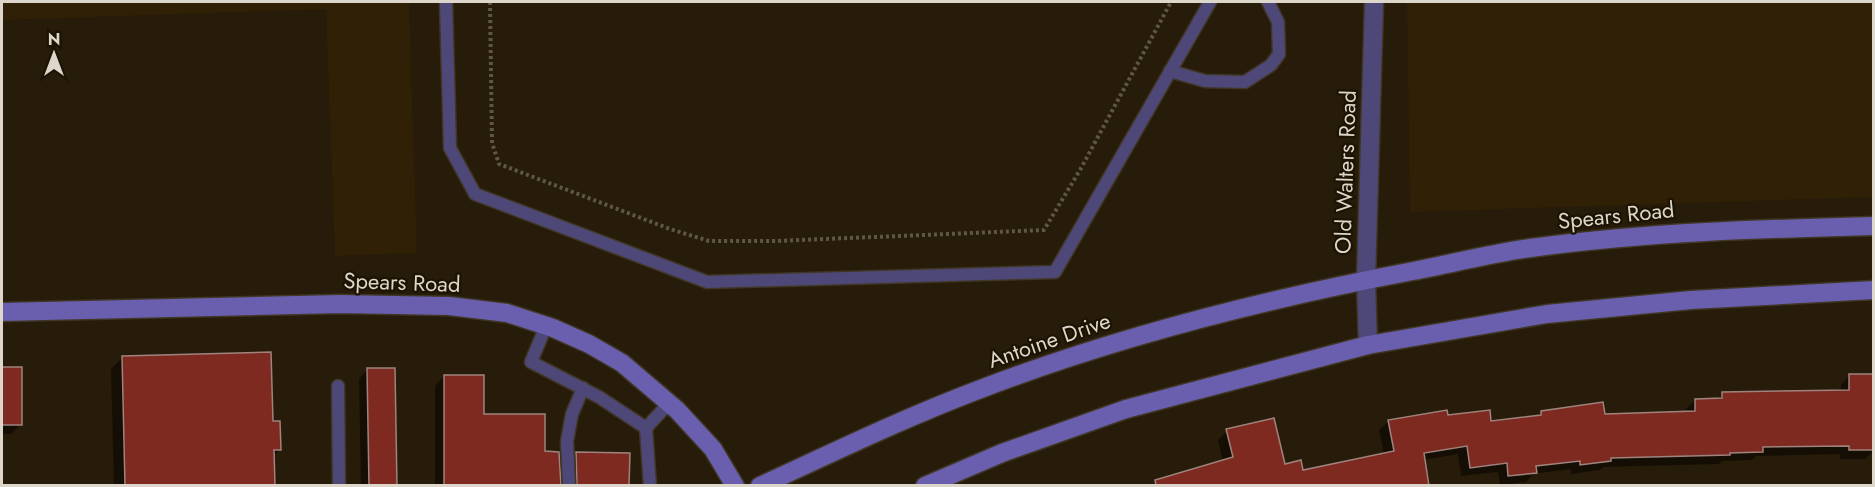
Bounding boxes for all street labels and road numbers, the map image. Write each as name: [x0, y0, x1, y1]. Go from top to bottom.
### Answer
street label: Old Walters Road: [1326, 90, 1364, 254]
street label: Spears Road: [1556, 193, 1676, 237]
street label: Spears Road: [343, 264, 461, 300]
street label: Antoine Drive: [984, 304, 1114, 376]

